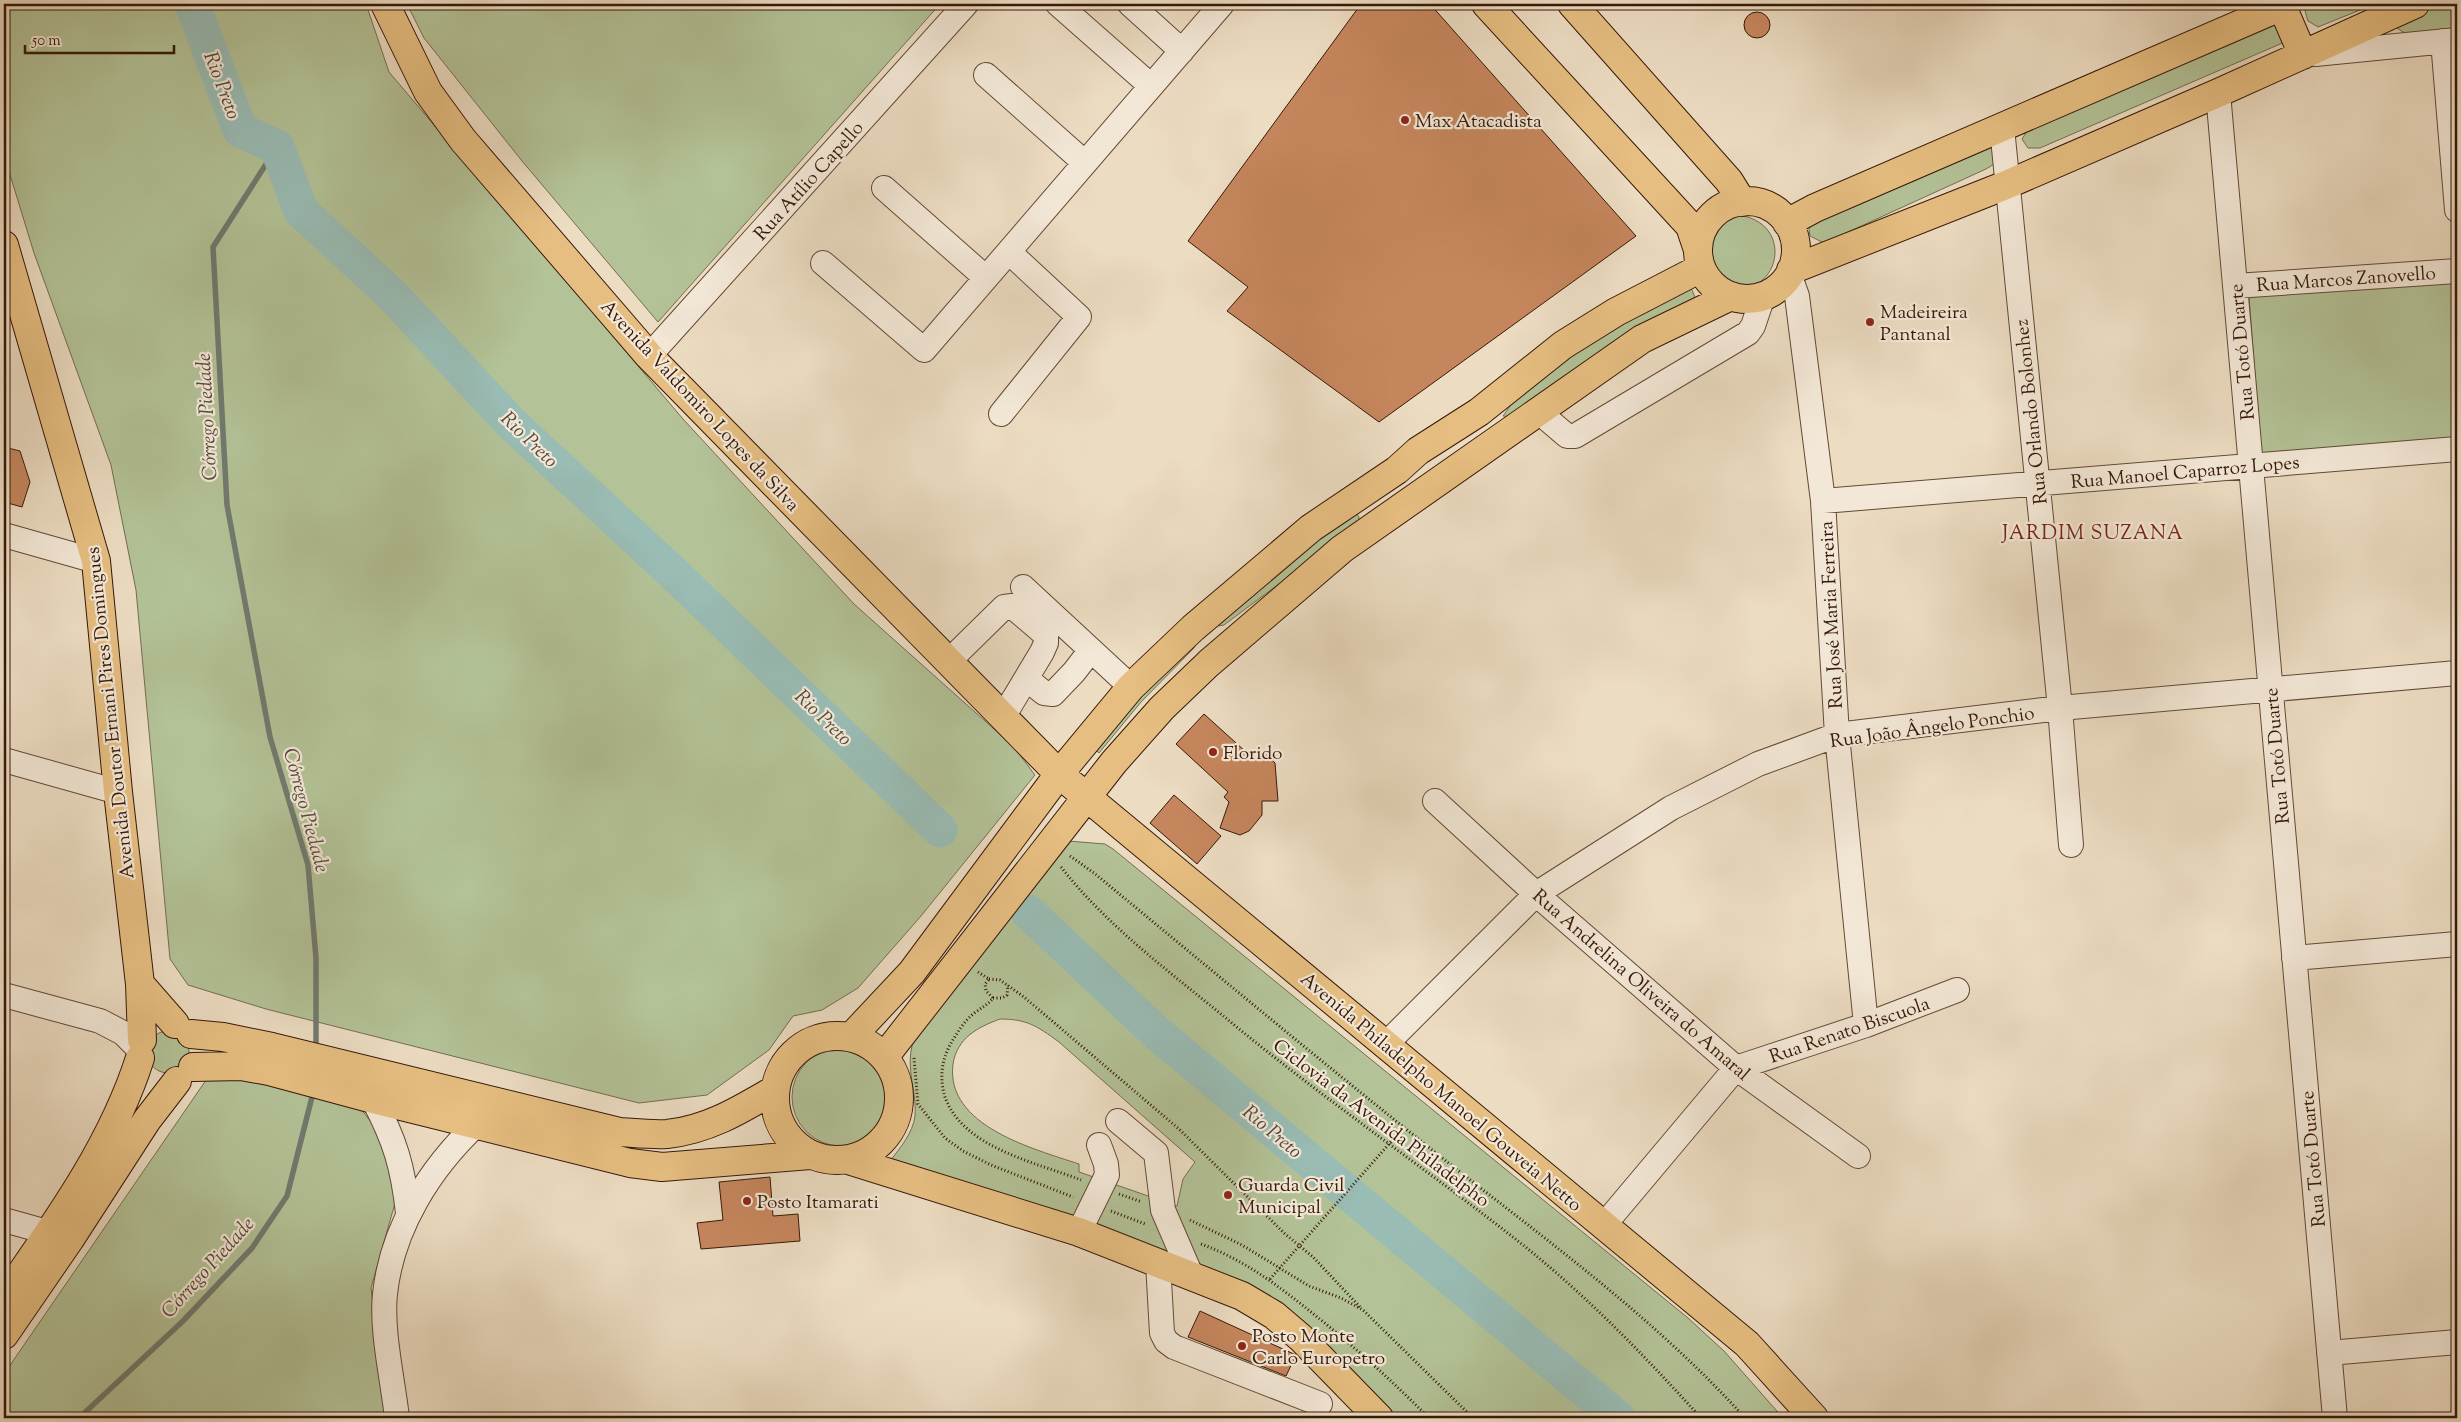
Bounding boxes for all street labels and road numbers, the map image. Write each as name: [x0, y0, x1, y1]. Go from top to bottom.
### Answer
street label: Rua Atílio Capello: [749, 116, 871, 247]
street label: Rua Marcos Zanovello: [2256, 261, 2437, 300]
street label: Rua Totó Duarte: [2224, 282, 2263, 421]
street label: Avenida Valdomiro Lopes da Silva: [593, 295, 805, 519]
street label: Rua Orlando Bolonhez: [2009, 318, 2056, 506]
street label: Rua Manoel Caparroz Lopes: [2070, 450, 2301, 497]
street label: Rua José Maria Ferreira: [1814, 520, 1851, 709]
street label: Avenida Doutor Ernani Pires Domingues: [81, 545, 142, 880]
street label: Rua Totó Duarte: [2259, 686, 2298, 825]
street label: Rua João Ângelo Ponchio: [1828, 701, 2036, 756]
street label: Rua Andrelina Oliveira do Amaral: [1526, 884, 1755, 1088]
street label: Avenida Philadelpho Manoel Gouveia Netto: [1294, 967, 1587, 1219]
street label: Rua Renato Biscuola: [1766, 991, 1934, 1072]
street label: Ciclovia da Avenida Philadelpho: [1266, 1033, 1495, 1215]
street label: Rua Totó Duarte: [2295, 1089, 2334, 1228]

